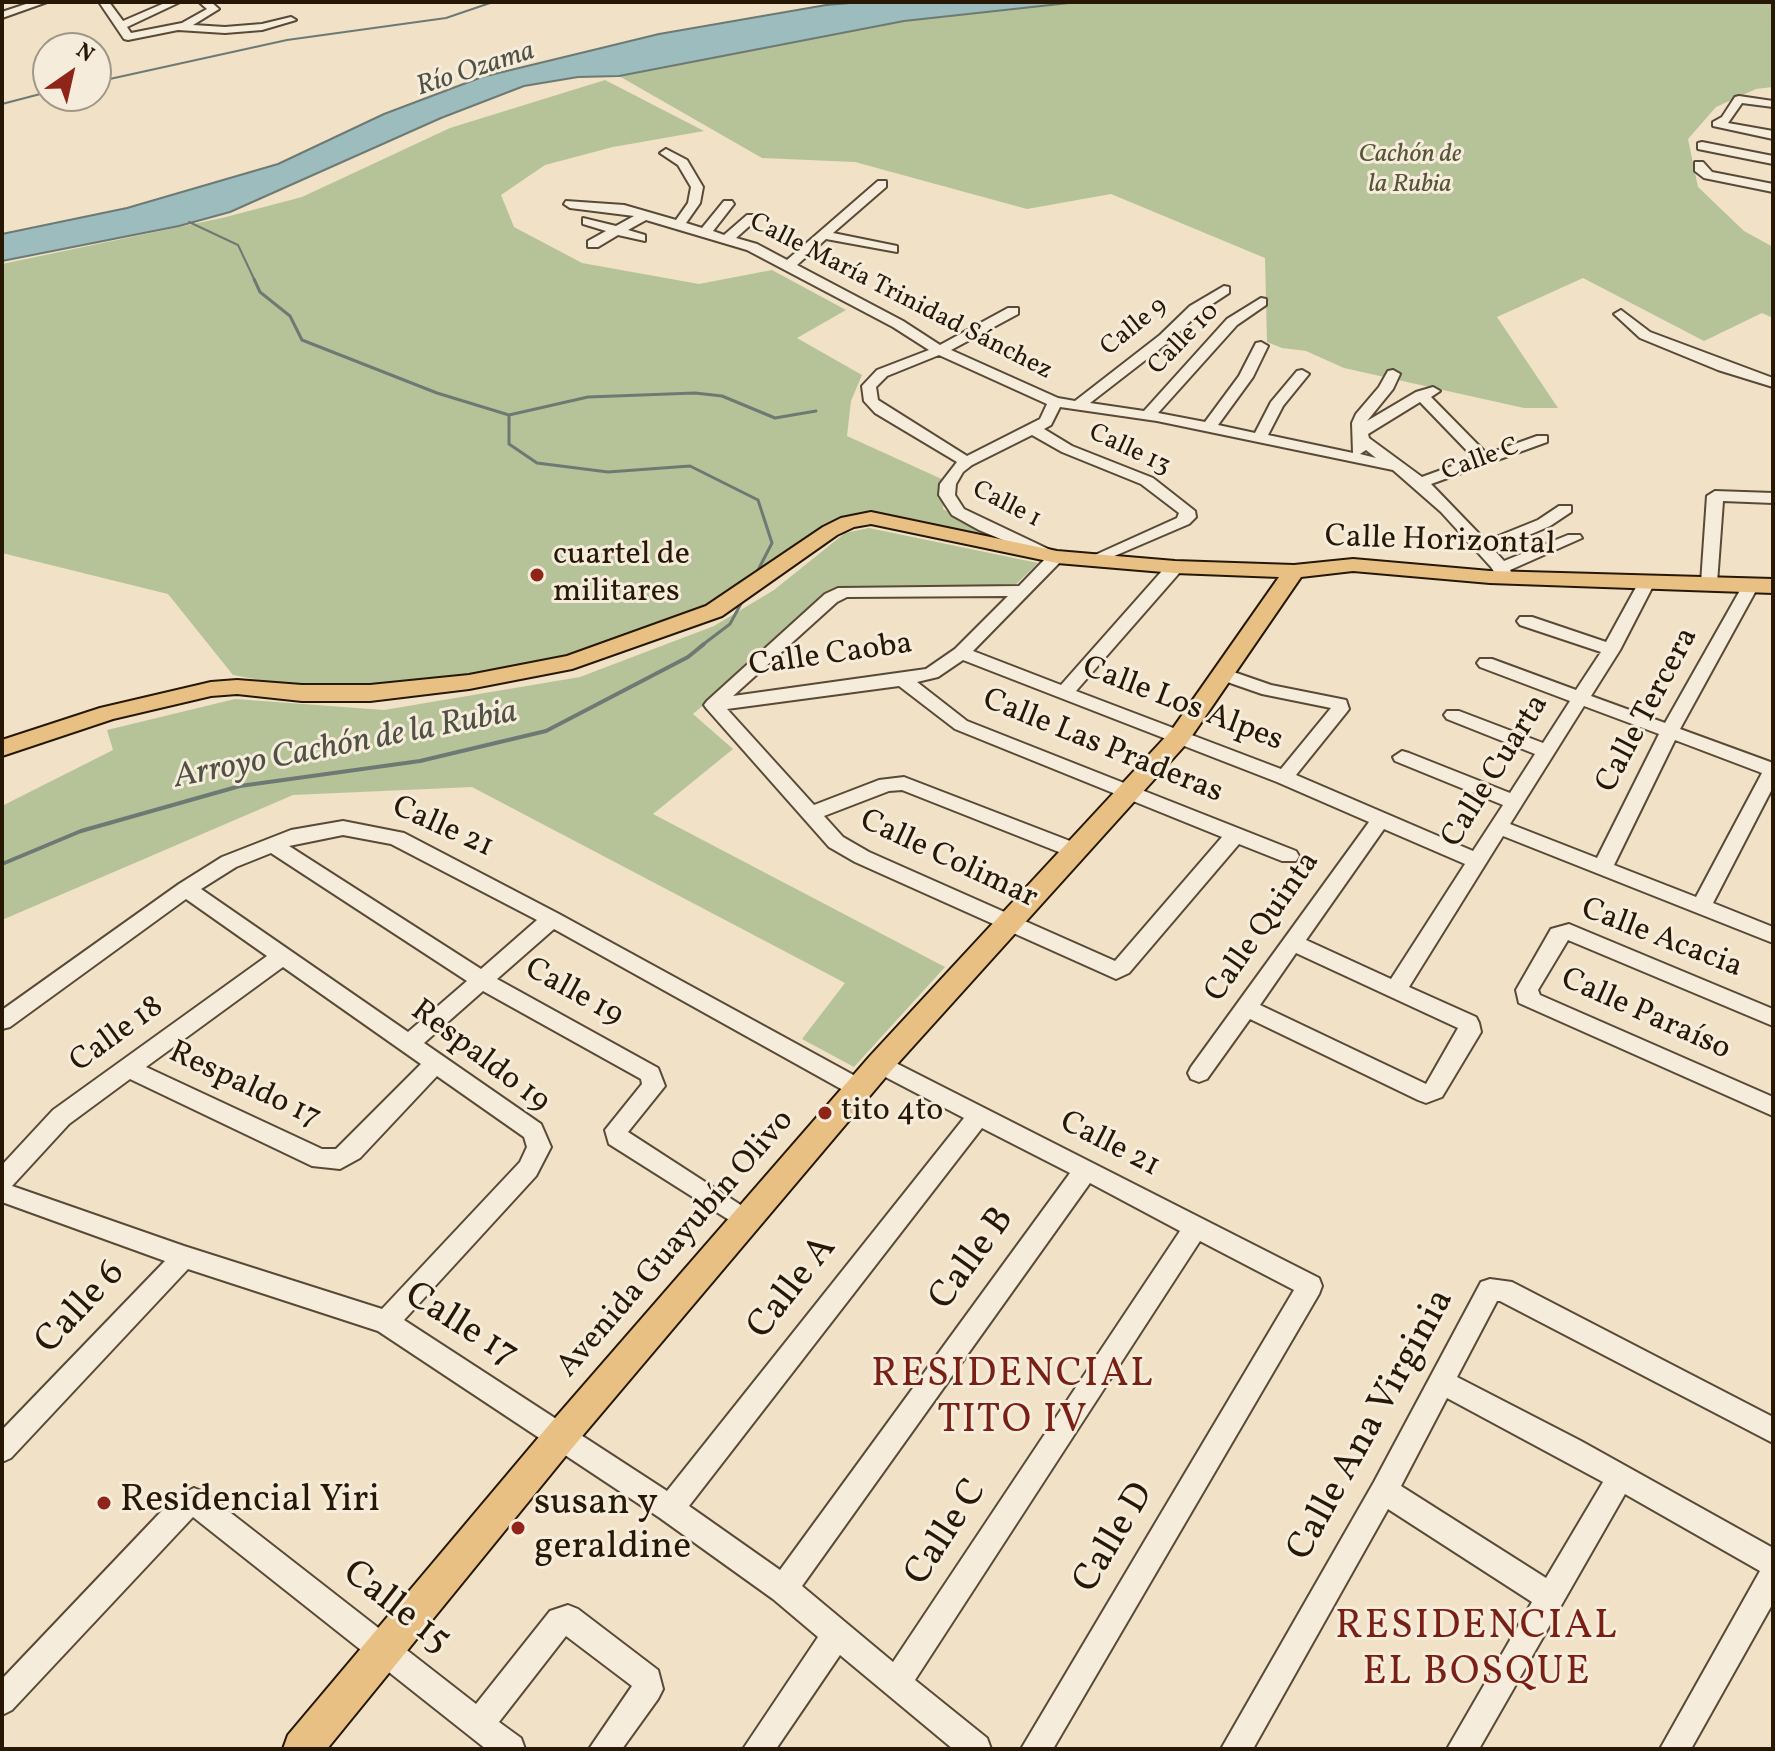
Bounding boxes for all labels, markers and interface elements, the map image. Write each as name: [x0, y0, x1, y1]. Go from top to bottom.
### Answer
north arrow: [32, 32, 112, 112]
text: N: [69, 36, 100, 71]
water label: Río Ozama: [413, 36, 539, 106]
park label: Cachón de la Rubia: [1359, 140, 1461, 202]
street label: Calle María Trinidad Sánchez: [744, 208, 1056, 388]
street label: Calle 9: [1095, 292, 1175, 364]
street label: Calle 10: [1143, 297, 1227, 383]
street label: Calle 13: [1083, 419, 1175, 483]
street label: Calle C: [1438, 433, 1524, 489]
street label: Calle 1: [966, 476, 1046, 536]
street label: Calle Horizontal: [1324, 520, 1556, 566]
place label: cuartel de militares: [553, 538, 690, 613]
marker: cuartel de militares: [528, 566, 546, 584]
street label: Calle Tercera: [1589, 622, 1709, 800]
street label: Calle Caoba: [747, 627, 915, 687]
street label: Calle Los Alpes: [1076, 650, 1288, 762]
street label: Calle Las Praderas: [976, 682, 1228, 814]
street label: Calle Cuarta: [1435, 688, 1559, 856]
water label: Arroyo Cachón de la Rubia: [171, 694, 521, 800]
street label: Calle 21: [385, 790, 499, 868]
street label: Calle Colimar: [853, 803, 1043, 919]
street label: Calle Quinta: [1198, 845, 1330, 1011]
street label: Calle Acacia: [1575, 892, 1747, 988]
street label: Calle 19: [517, 951, 629, 1037]
street label: Calle Paraíso: [1554, 961, 1736, 1071]
street label: Calle 18: [64, 989, 172, 1083]
street label: Respaldo 19: [402, 993, 556, 1123]
street label: Respaldo 17: [162, 1035, 326, 1139]
place label: tito 4to: [841, 1094, 943, 1132]
street label: Avenida Guayubín Olivo: [550, 1103, 804, 1387]
marker: tito 4to: [816, 1104, 834, 1122]
street label: Calle 21: [1053, 1105, 1165, 1187]
street label: Calle B: [922, 1200, 1026, 1320]
street label: Calle A: [739, 1228, 849, 1350]
street label: Calle 6: [27, 1253, 137, 1365]
street label: Calle 17: [395, 1274, 525, 1380]
street label: Calle Ana Virginia: [1279, 1282, 1467, 1570]
district label: RESIDENCIAL TITO IV: [871, 1354, 1155, 1448]
street label: Calle C: [897, 1473, 999, 1595]
street label: Calle D: [1066, 1476, 1166, 1602]
place label: Residencial Yiri: [120, 1480, 380, 1526]
place label: susan y geraldine: [534, 1483, 691, 1572]
marker: Residencial Yiri: [95, 1494, 113, 1512]
marker: susan y geraldine: [509, 1519, 527, 1537]
street label: Calle 15: [332, 1553, 458, 1665]
district label: RESIDENCIAL EL BOSQUE: [1335, 1606, 1619, 1700]

